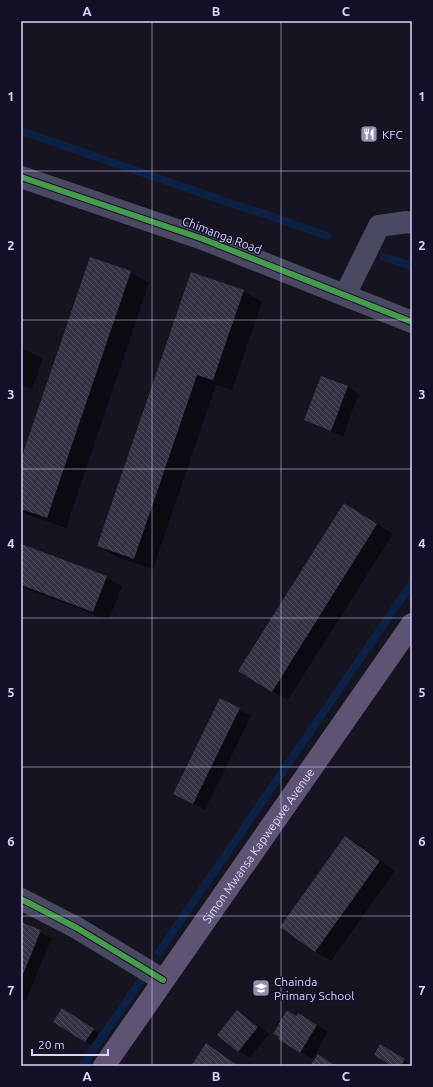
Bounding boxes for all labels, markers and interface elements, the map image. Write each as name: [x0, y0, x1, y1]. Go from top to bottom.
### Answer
text: A: [82, 4, 92, 18]
text: B: [212, 4, 221, 18]
text: C: [342, 4, 351, 18]
text: 1: [7, 89, 15, 103]
text: 1: [418, 89, 426, 103]
restaurant icon: KFC: [359, 124, 379, 144]
place label: KFC: [382, 128, 404, 141]
street label: Chimanga Road: [180, 214, 264, 256]
text: 2: [7, 238, 15, 252]
text: 2: [418, 238, 426, 252]
text: 3: [7, 387, 15, 401]
text: 3: [418, 387, 426, 401]
text: 4: [7, 536, 15, 550]
text: 4: [418, 536, 426, 550]
text: 5: [7, 685, 15, 699]
text: 5: [418, 685, 426, 699]
street label: Simon Mwansa Kapwepwe Avenue: [199, 765, 316, 925]
text: 6: [7, 834, 15, 848]
text: 6: [418, 834, 426, 848]
place label: Chainda Primary School: [274, 975, 354, 1002]
school or university icon: Chainda Primary School: [251, 978, 271, 998]
text: 7: [7, 983, 15, 997]
text: 7: [418, 983, 426, 997]
scale bar: [32, 1031, 108, 1057]
text: 20 m: [38, 1038, 65, 1051]
text: A: [82, 1069, 92, 1083]
text: B: [212, 1069, 221, 1083]
text: C: [342, 1069, 351, 1083]

